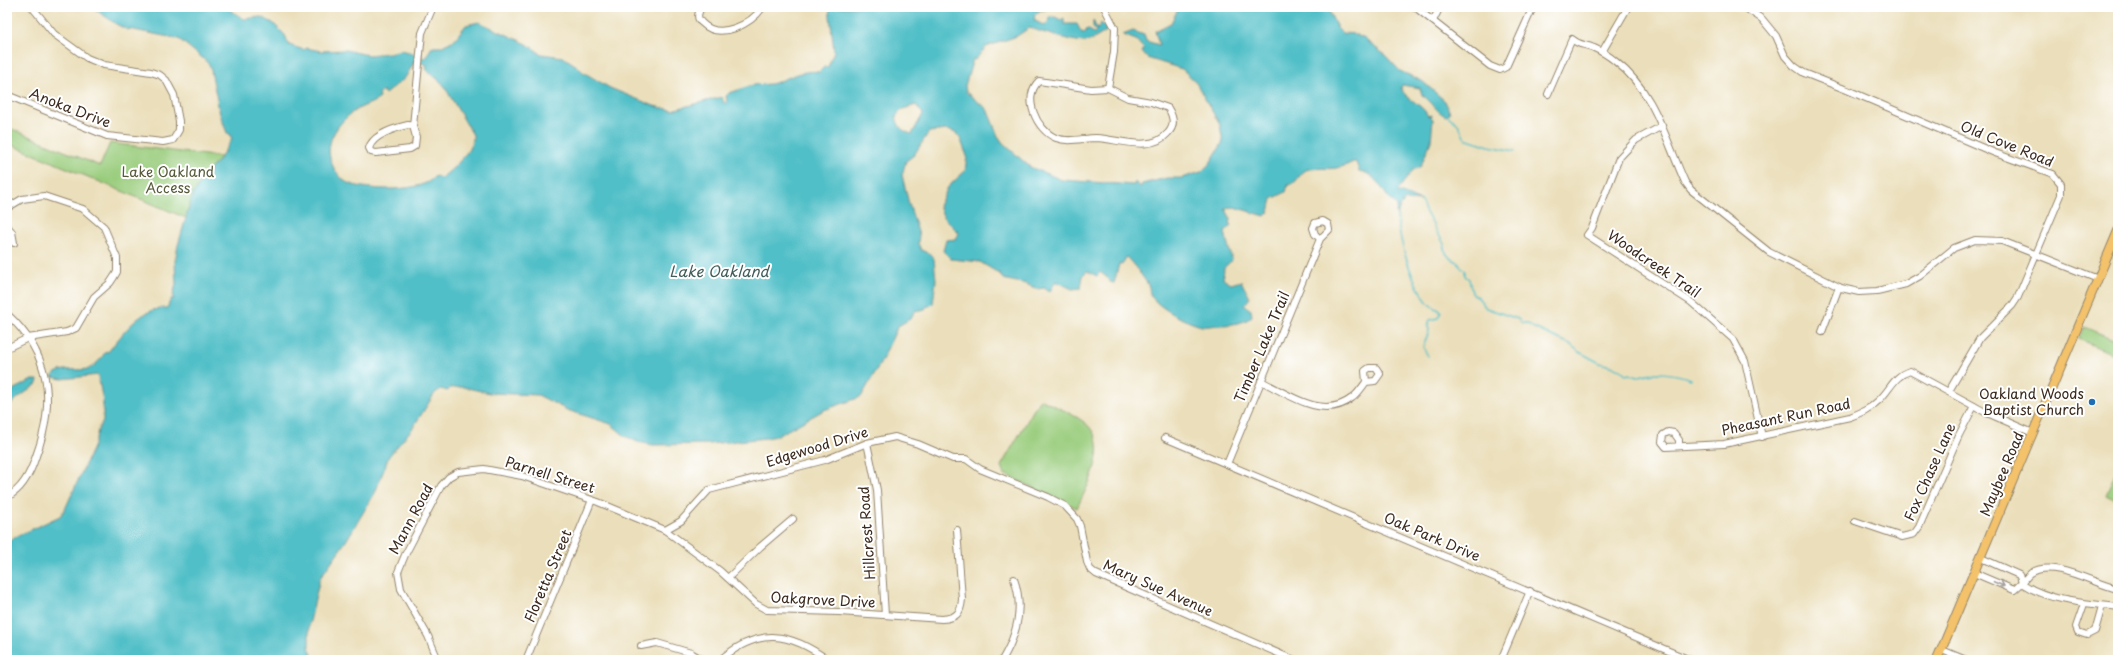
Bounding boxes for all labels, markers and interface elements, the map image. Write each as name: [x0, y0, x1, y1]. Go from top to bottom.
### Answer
street label: Anoka Drive: [26, 82, 114, 133]
street label: Old Cove Road: [1957, 115, 2057, 172]
park label: Lake Oakland Access: [122, 161, 215, 198]
street label: Woodcreek Trail: [1603, 225, 1705, 303]
water label: Lake Oakland: [669, 259, 771, 282]
street label: Timber Lake Trail: [1229, 288, 1294, 406]
place label: Oakland Woods Baptist Church: [1979, 383, 2084, 420]
street label: Pheasant Run Road: [1719, 393, 1852, 440]
marker: Oakland Woods Baptist Church: [2087, 397, 2097, 407]
street label: Fox Chase Lane: [1898, 419, 1961, 524]
street label: Edgewood Drive: [763, 421, 870, 472]
street label: Maybee Road: [1974, 428, 2029, 519]
street label: Parnell Street: [503, 451, 598, 498]
street label: Mann Road: [383, 480, 438, 558]
street label: Hillcrest Road: [853, 485, 880, 581]
street label: Oak Park Drive: [1381, 507, 1484, 566]
street label: Floretta Street: [518, 526, 577, 626]
street label: Mary Sue Avenue: [1100, 554, 1216, 621]
one-way arrow: [1993, 581, 2005, 588]
street label: Oakgrove Drive: [770, 586, 876, 613]

